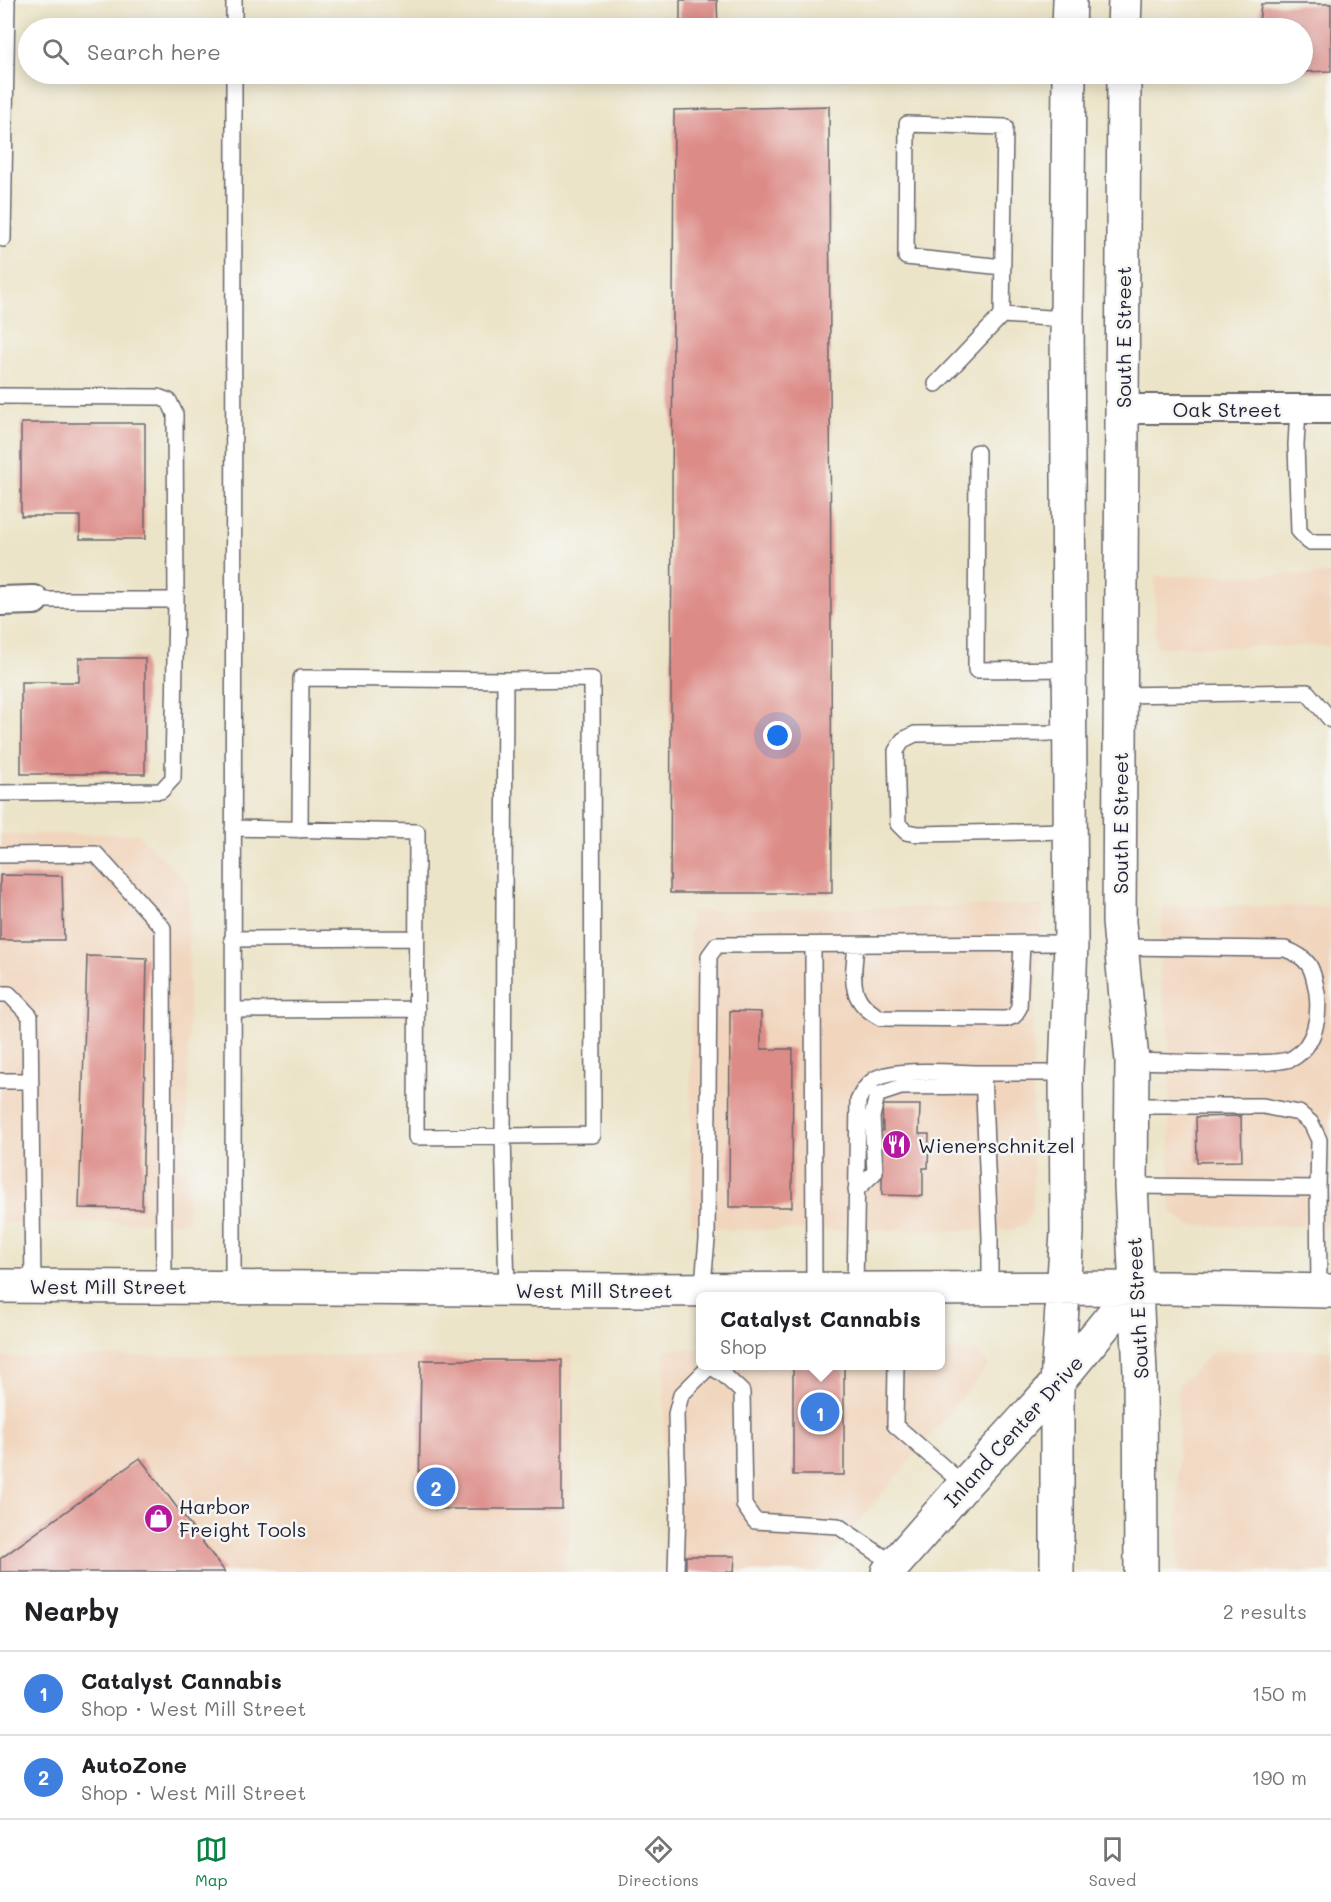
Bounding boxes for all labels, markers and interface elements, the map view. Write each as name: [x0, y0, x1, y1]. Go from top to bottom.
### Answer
search box: [18, 18, 1313, 84]
icon: search: [39, 35, 72, 68]
text: Search here: [87, 37, 221, 66]
street label: South E Street: [1110, 266, 1136, 408]
street label: Oak Street: [1173, 396, 1281, 422]
your location: [763, 721, 792, 750]
street label: South E Street: [1107, 752, 1133, 894]
restaurant icon: Wienerschnitzel: [881, 1129, 913, 1161]
place label: Wienerschnitzel: [918, 1132, 1075, 1158]
street label: South E Street: [1120, 1236, 1154, 1380]
street label: West Mill Street: [29, 1273, 187, 1299]
street label: West Mill Street: [515, 1277, 673, 1303]
popup: [696, 1292, 945, 1370]
text: Catalyst Cannabis: [720, 1304, 921, 1333]
text: Shop: [720, 1333, 767, 1359]
street label: Inland Center Drive: [938, 1350, 1088, 1512]
pin: 1: [800, 1390, 840, 1434]
pin: 2: [416, 1464, 456, 1510]
place label: Harbor Freight Tools: [179, 1493, 306, 1542]
shop icon: Harbor Freight Tools: [142, 1502, 174, 1534]
text: Nearby: [24, 1594, 119, 1628]
text: 2 results: [1223, 1598, 1307, 1624]
text: Catalyst Cannabis: [81, 1666, 282, 1695]
text: 1: [39, 1680, 48, 1706]
text: 150 m: [1252, 1680, 1307, 1706]
text: Shop · West Mill Street: [81, 1695, 306, 1721]
text: AutoZone: [81, 1750, 187, 1779]
text: 2: [38, 1764, 49, 1790]
text: 190 m: [1252, 1764, 1307, 1790]
text: Shop · West Mill Street: [81, 1779, 306, 1805]
tab: Map: [195, 1833, 228, 1890]
tab: Directions: [618, 1833, 699, 1890]
tab: Saved: [1089, 1833, 1136, 1890]

